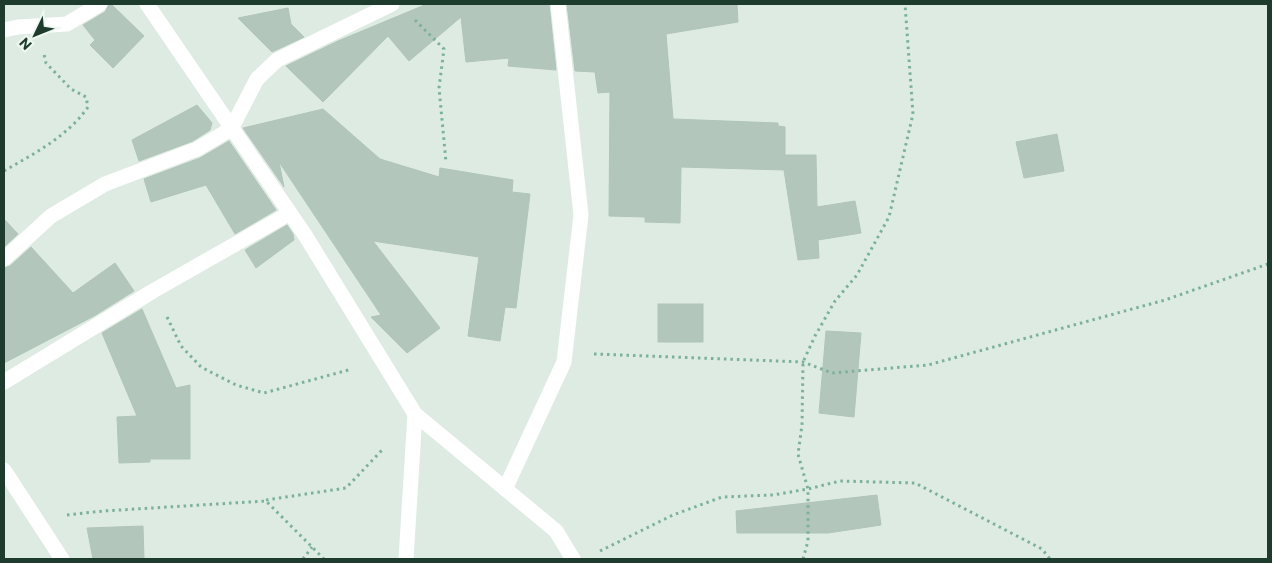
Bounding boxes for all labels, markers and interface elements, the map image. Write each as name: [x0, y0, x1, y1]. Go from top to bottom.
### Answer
north arrow: [10, 10, 60, 60]
text: N: [15, 35, 35, 54]

